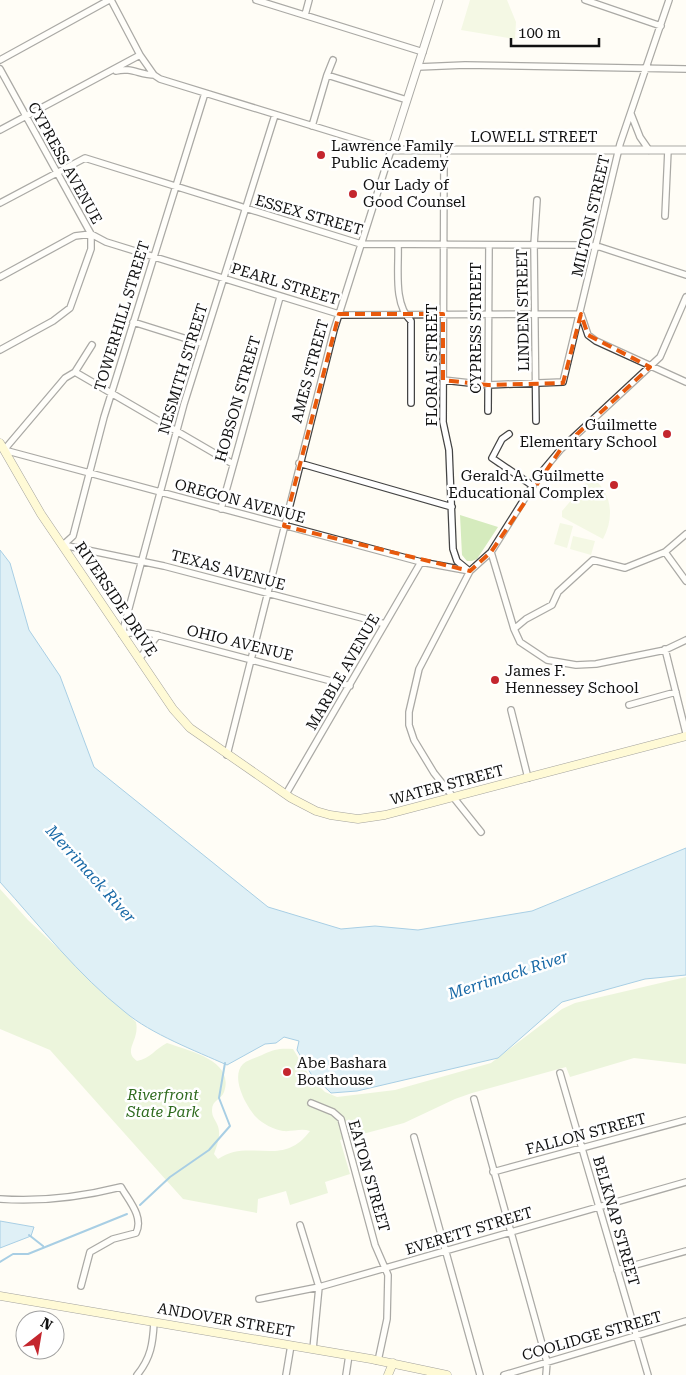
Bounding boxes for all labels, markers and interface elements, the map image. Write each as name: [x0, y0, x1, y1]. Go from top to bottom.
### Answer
scale bar: [511, 15, 598, 47]
text: 100 m: [518, 24, 561, 42]
street label: CYPRESS AVENUE: [24, 99, 106, 227]
street label: LOWELL STREET: [471, 128, 597, 146]
place label: Lawrence Family Public Academy: [331, 137, 453, 172]
marker: Lawrence Family Public Academy: [315, 149, 327, 161]
street label: MILTON STREET: [568, 153, 614, 279]
place label: Our Lady of Good Counsel: [363, 176, 466, 211]
marker: Our Lady of Good Counsel: [347, 188, 359, 200]
street label: ESSEX STREET: [253, 191, 365, 239]
street label: TOWERHILL STREET: [91, 239, 153, 393]
street label: LINDEN STREET: [513, 249, 533, 371]
street label: PEARL STREET: [229, 259, 341, 309]
street label: CYPRESS STREET: [467, 262, 485, 394]
street label: NESMITH STREET: [155, 301, 211, 437]
street label: FLORAL STREET: [423, 303, 441, 427]
street label: AMES STREET: [288, 317, 332, 425]
street label: HOBSON STREET: [211, 334, 265, 464]
place label: Guilmette Elementary School: [519, 416, 657, 451]
marker: Guilmette Elementary School: [661, 428, 673, 440]
place label: Gerald A. Guilmette Educational Complex: [448, 467, 604, 502]
street label: OREGON AVENUE: [173, 475, 307, 527]
marker: Gerald A. Guilmette Educational Complex: [608, 479, 620, 491]
street label: RIVERSIDE DRIVE: [71, 538, 161, 660]
street label: TEXAS AVENUE: [169, 546, 287, 594]
street label: MARBLE AVENUE: [302, 611, 384, 733]
street label: OHIO AVENUE: [185, 621, 295, 665]
place label: James F. Hennessey School: [505, 662, 639, 697]
marker: James F. Hennessey School: [489, 674, 501, 686]
street label: WATER STREET: [388, 761, 506, 809]
water label: Merrimack River: [41, 820, 140, 927]
water label: Merrimack River: [445, 947, 571, 1004]
place label: Abe Bashara Boathouse: [297, 1054, 387, 1089]
marker: Abe Bashara Boathouse: [281, 1066, 293, 1078]
park label: Riverfront State Park: [125, 1086, 200, 1121]
street label: FALLON STREET: [524, 1109, 648, 1159]
street label: EATON STREET: [344, 1118, 394, 1234]
street label: BELKNAP STREET: [589, 1154, 643, 1288]
street label: EVERETT STREET: [403, 1203, 535, 1259]
street label: ANDOVER STREET: [156, 1299, 296, 1341]
street label: COOLIDGE STREET: [520, 1307, 664, 1365]
north arrow: [15, 1310, 65, 1360]
text: N: [38, 1314, 56, 1334]

